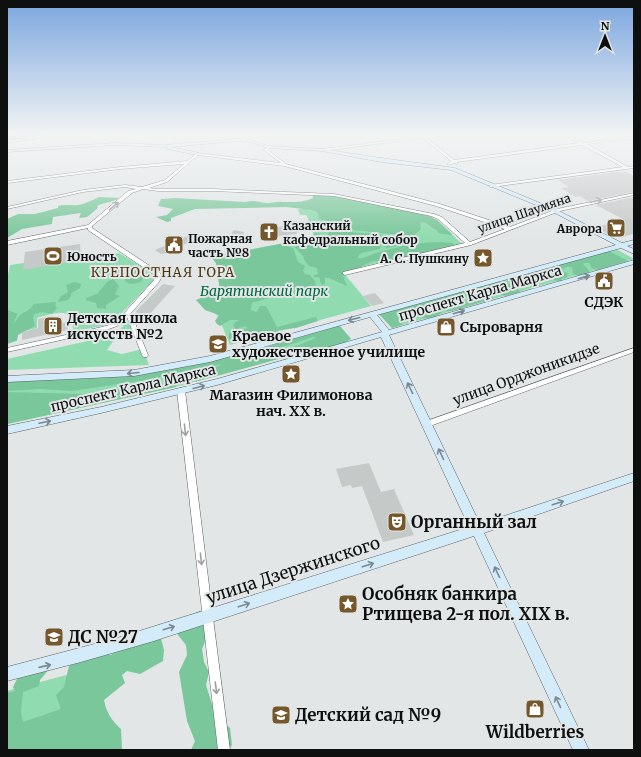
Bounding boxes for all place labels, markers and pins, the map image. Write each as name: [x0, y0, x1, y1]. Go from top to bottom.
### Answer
supermarket icon: Аврора: [605, 217, 627, 239]
place label: Казанский кафедральный собор: [283, 218, 418, 247]
church icon: Казанский кафедральный собор: [258, 221, 280, 243]
place label: Аврора: [556, 221, 602, 236]
place label: Пожарная часть №8: [188, 231, 253, 260]
public building icon: Пожарная часть №8: [163, 234, 185, 256]
sports icon: Юность: [42, 245, 64, 267]
place icon: А. С. Пушкину: [472, 247, 494, 269]
place label: Юность: [67, 249, 117, 264]
place label: А. С. Пушкину: [379, 251, 470, 266]
public building icon: СДЭК: [593, 270, 615, 292]
place label: СДЭК: [585, 293, 624, 311]
place label: Детская школа искусств №2: [67, 309, 178, 343]
building icon: Детская школа искусств №2: [42, 315, 64, 337]
shop icon: Сыроварня: [435, 316, 457, 338]
place label: Сыроварня: [460, 318, 543, 336]
place label: Краевое художественное училище: [232, 327, 426, 361]
school or university icon: Краевое художественное училище: [207, 333, 229, 355]
place icon: Магазин Филимонова нач. ХХ в.: [280, 363, 302, 385]
place label: Магазин Филимонова нач. ХХ в.: [210, 386, 373, 420]
theatre icon: Органный зал: [386, 511, 408, 533]
place label: Органный зал: [411, 511, 537, 533]
place label: Особняк банкира Ртищева 2-я пол. XIX в.: [362, 583, 570, 625]
place icon: Особняк банкира Ртищева 2-я пол. XIX в.: [337, 593, 359, 615]
school or university icon: ДС №27: [43, 626, 65, 648]
place label: ДС №27: [68, 626, 138, 648]
shop icon: Wildberries: [524, 698, 546, 720]
school or university icon: Детский сад №9: [270, 704, 292, 726]
place label: Детский сад №9: [295, 704, 441, 726]
place label: Wildberries: [485, 721, 584, 743]

